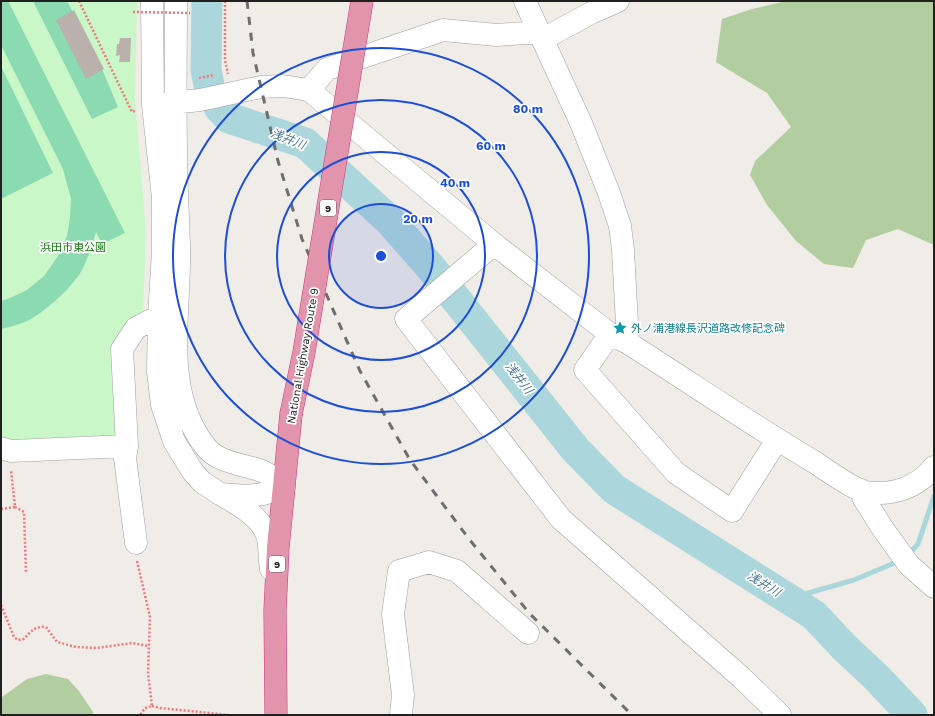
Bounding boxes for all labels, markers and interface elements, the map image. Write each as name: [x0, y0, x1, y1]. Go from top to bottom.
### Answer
text: 80 m: [513, 102, 543, 116]
water label: 浅井川: [269, 126, 309, 153]
text: 60 m: [476, 139, 506, 153]
text: 40 m: [440, 176, 470, 190]
road number: 9: [320, 200, 336, 216]
text: 20 m: [403, 212, 433, 226]
park label: 浜田市東公園: [40, 241, 106, 254]
centre of rings: [374, 249, 388, 263]
street label: National Highway Route 9: [285, 287, 321, 425]
place icon: 外ノ浦港線長沢道路改修記念碑: [612, 320, 628, 336]
place label: 外ノ浦港線長沢道路改修記念碑: [631, 322, 785, 335]
water label: 浅井川: [502, 360, 537, 398]
road number: 9: [269, 556, 285, 572]
water label: 浅井川: [745, 569, 785, 601]

